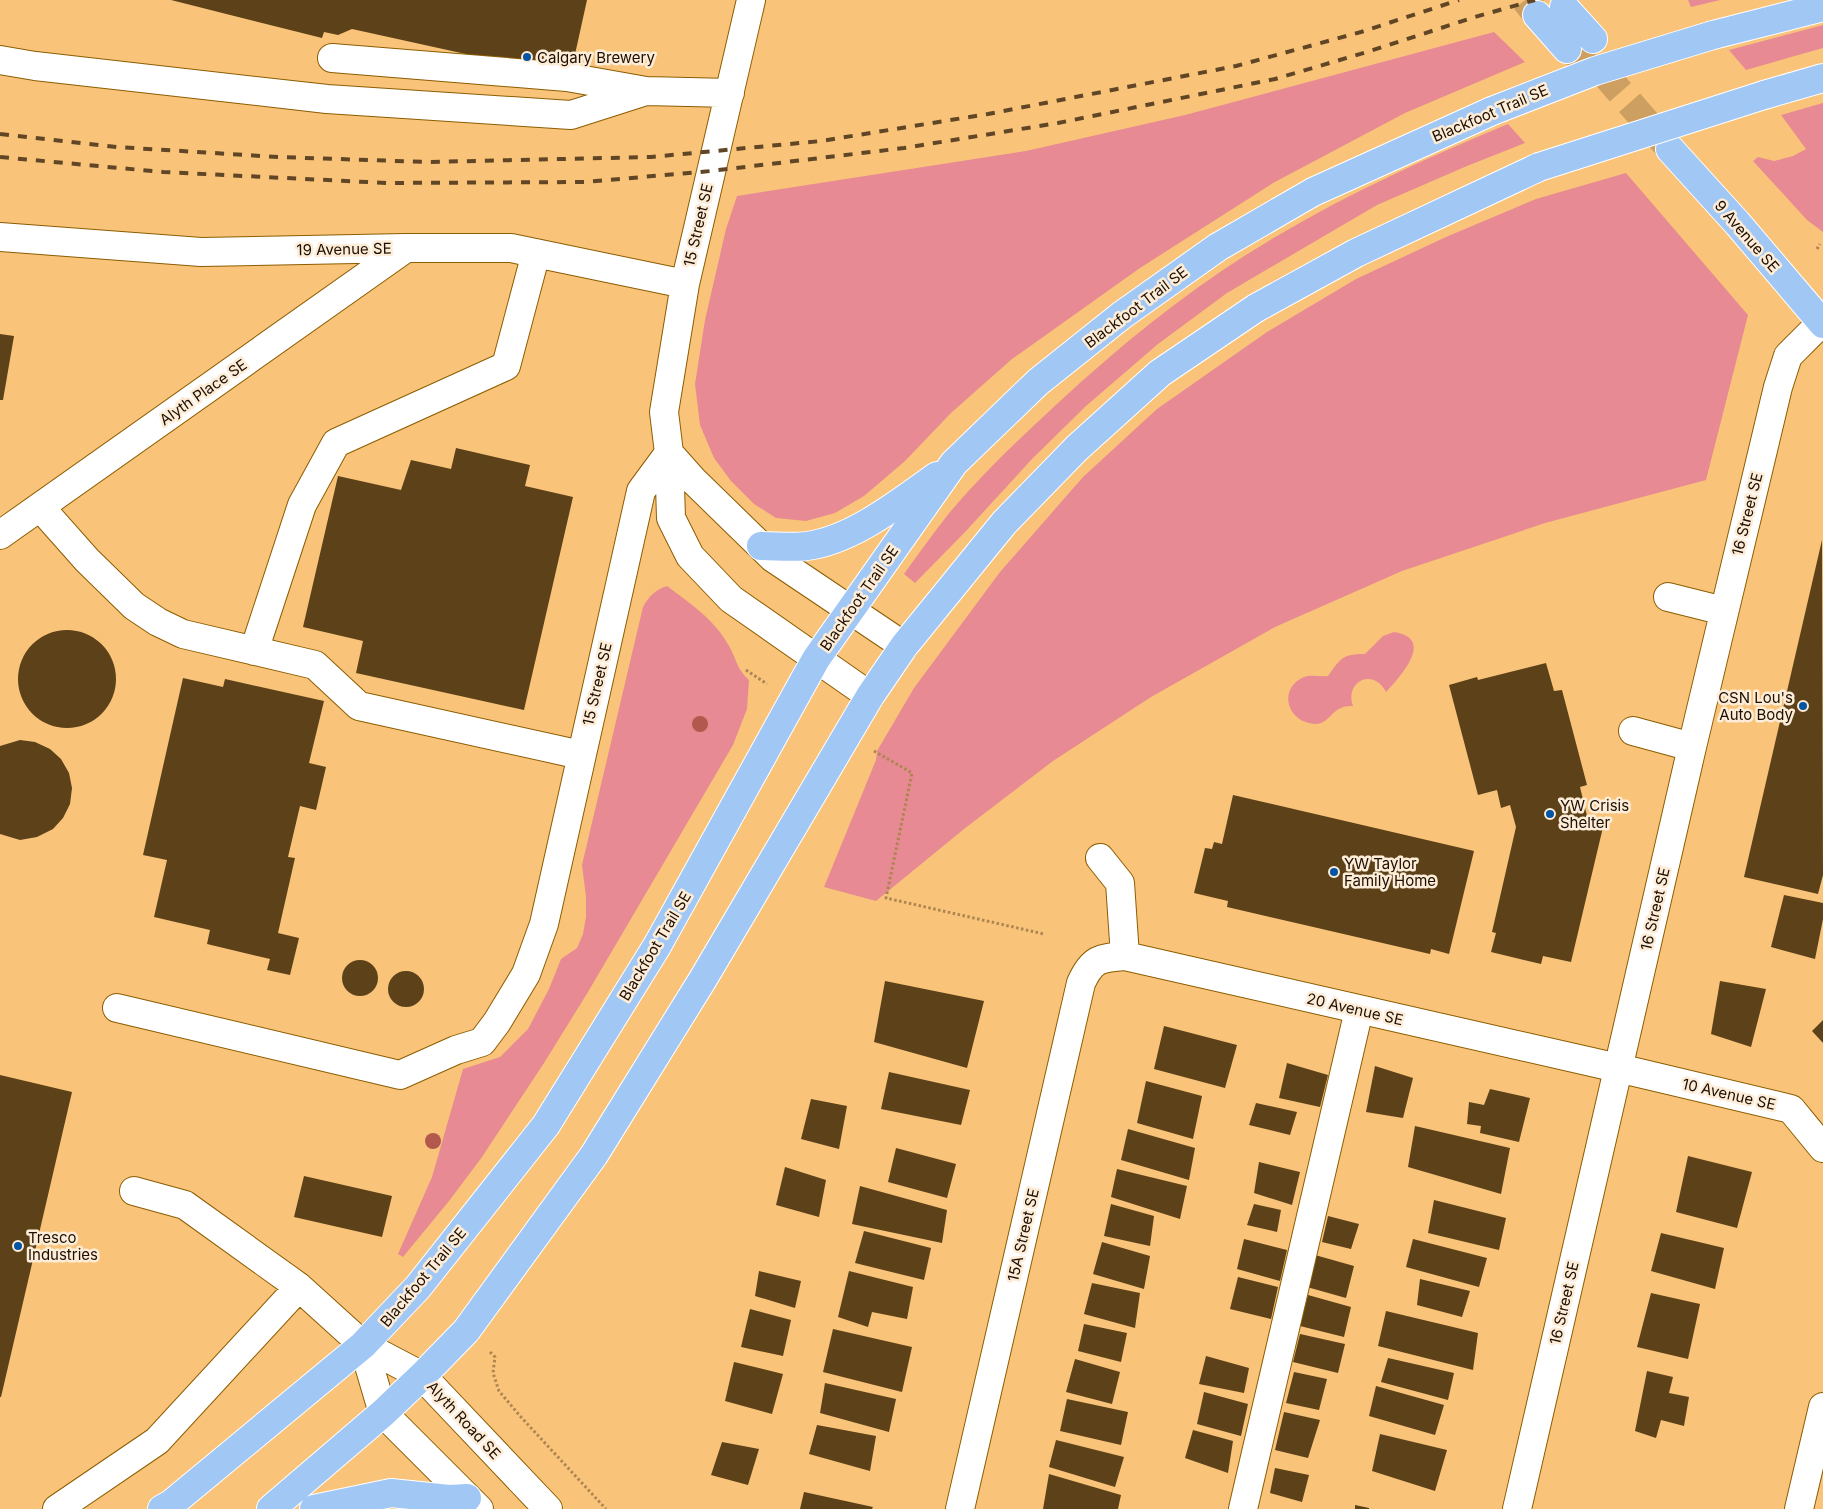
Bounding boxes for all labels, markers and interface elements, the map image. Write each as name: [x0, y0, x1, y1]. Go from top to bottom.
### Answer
place label: Calgary Brewery: [537, 48, 655, 67]
marker: Calgary Brewery: [521, 51, 533, 63]
street label: Blackfoot Trail SE: [1429, 80, 1551, 146]
street label: 15 Street SE: [679, 182, 717, 268]
street label: 9 Avenue SE: [1711, 196, 1783, 276]
street label: 19 Avenue SE: [296, 239, 392, 259]
street label: Blackfoot Trail SE: [1081, 262, 1191, 352]
street label: Alyth Place SE: [156, 355, 250, 429]
street label: 16 Street SE: [1728, 471, 1766, 557]
street label: Blackfoot Trail SE: [816, 542, 902, 654]
street label: 15 Street SE: [578, 641, 616, 727]
place label: CSN Lou's Auto Body: [1718, 688, 1794, 724]
marker: CSN Lou's Auto Body: [1797, 700, 1809, 712]
place label: YW Crisis Shelter: [1560, 796, 1629, 832]
marker: YW Crisis Shelter: [1544, 808, 1556, 820]
place label: YW Taylor Family Home: [1344, 854, 1436, 890]
marker: YW Taylor Family Home: [1328, 866, 1340, 878]
street label: 16 Street SE: [1636, 866, 1674, 952]
street label: Blackfoot Trail SE: [615, 888, 695, 1004]
street label: 20 Avenue SE: [1305, 989, 1405, 1029]
street label: 10 Avenue SE: [1680, 1074, 1778, 1114]
street label: 15A Street SE: [1003, 1187, 1043, 1283]
street label: Blackfoot Trail SE: [376, 1223, 470, 1331]
place label: Tresco Industries: [28, 1228, 98, 1264]
marker: Tresco Industries: [12, 1240, 24, 1252]
street label: 16 Street SE: [1545, 1260, 1583, 1346]
street label: Alyth Road SE: [423, 1377, 505, 1463]

